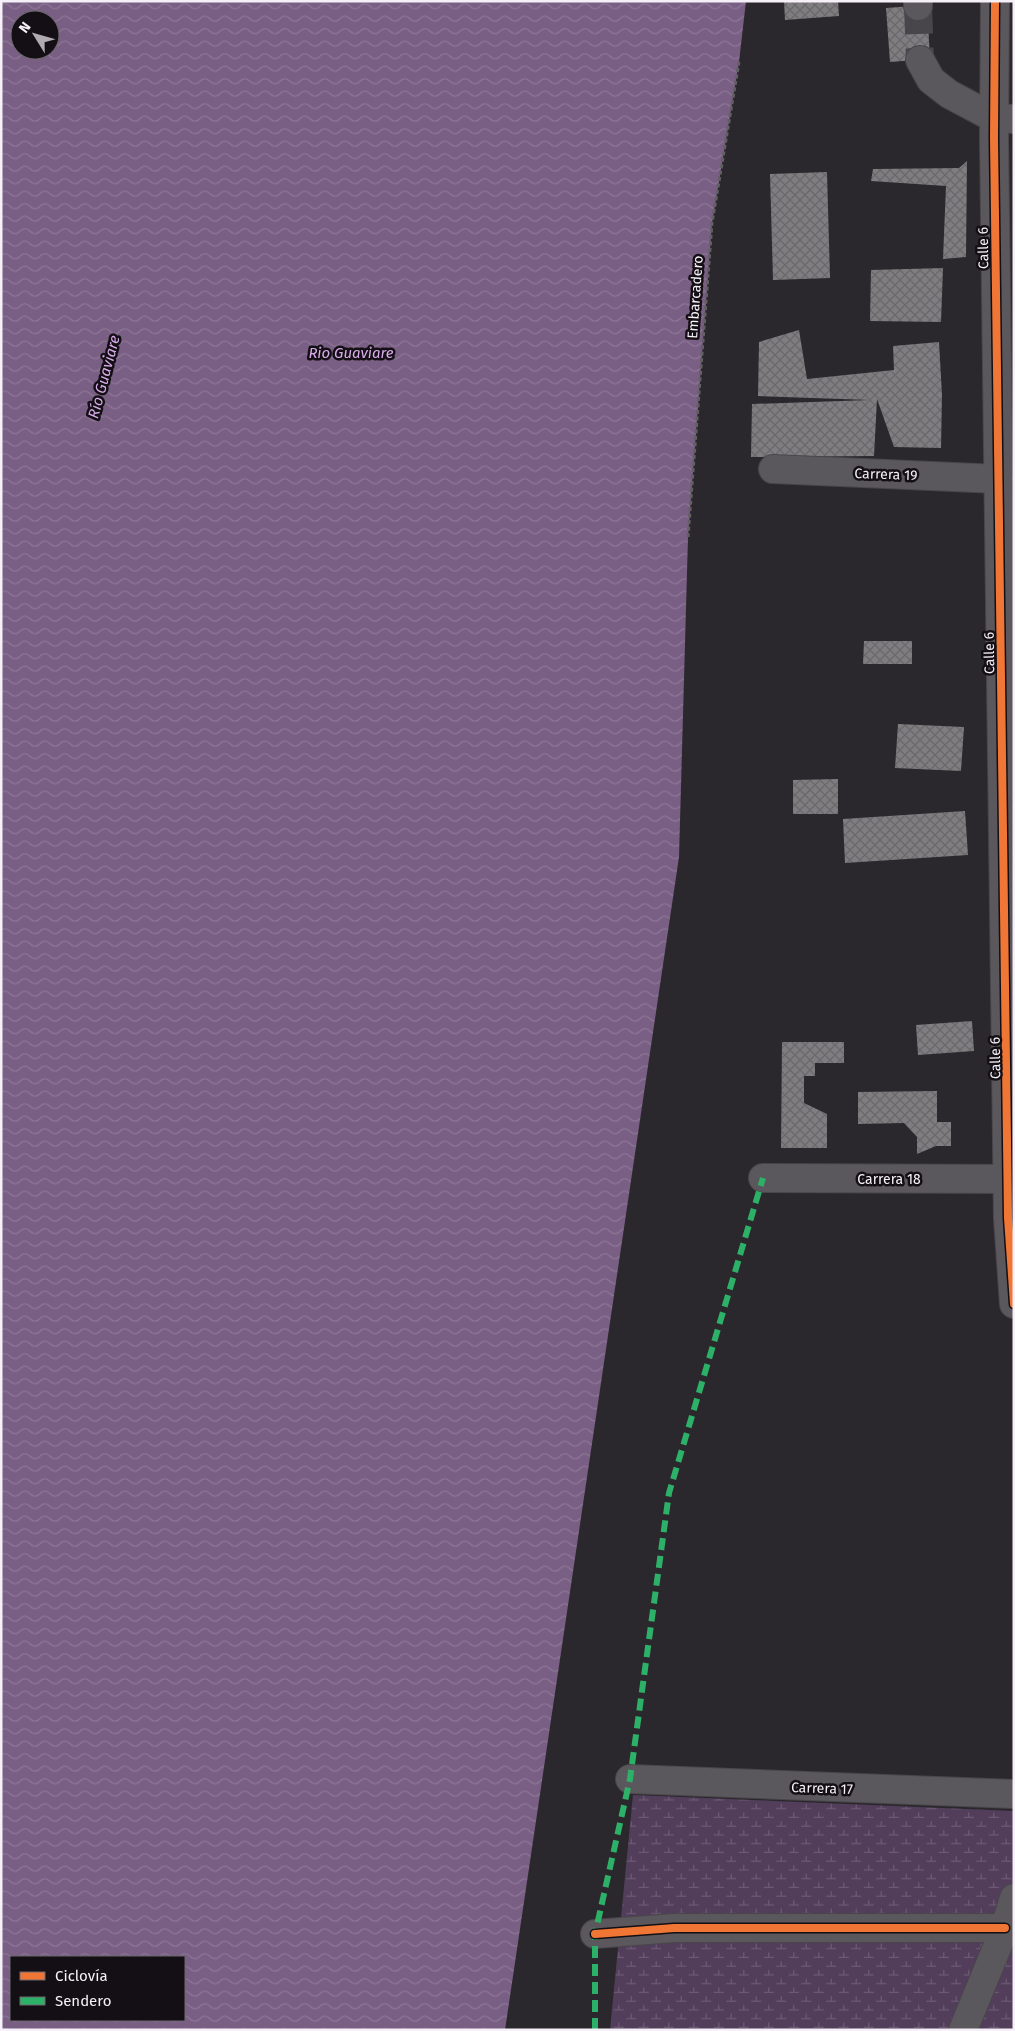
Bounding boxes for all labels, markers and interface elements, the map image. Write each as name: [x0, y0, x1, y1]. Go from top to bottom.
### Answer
north arrow: [10, 10, 60, 60]
text: N: [15, 19, 35, 36]
street label: Calle 6: [975, 227, 992, 269]
street label: Embarcadero: [684, 255, 707, 339]
water label: Río Guaviare: [84, 333, 124, 420]
water label: Rio Guaviare: [308, 344, 394, 362]
street label: Carrera 19: [854, 465, 918, 484]
street label: Calle 6: [981, 632, 998, 674]
street label: Calle 6: [987, 1037, 1004, 1079]
street label: Carrera 18: [857, 1171, 921, 1188]
street label: Carrera 17: [791, 1779, 853, 1798]
legend: [10, 1956, 185, 2021]
text: Ciclovía: [55, 1967, 108, 1985]
text: Sendero: [55, 1992, 111, 2010]

